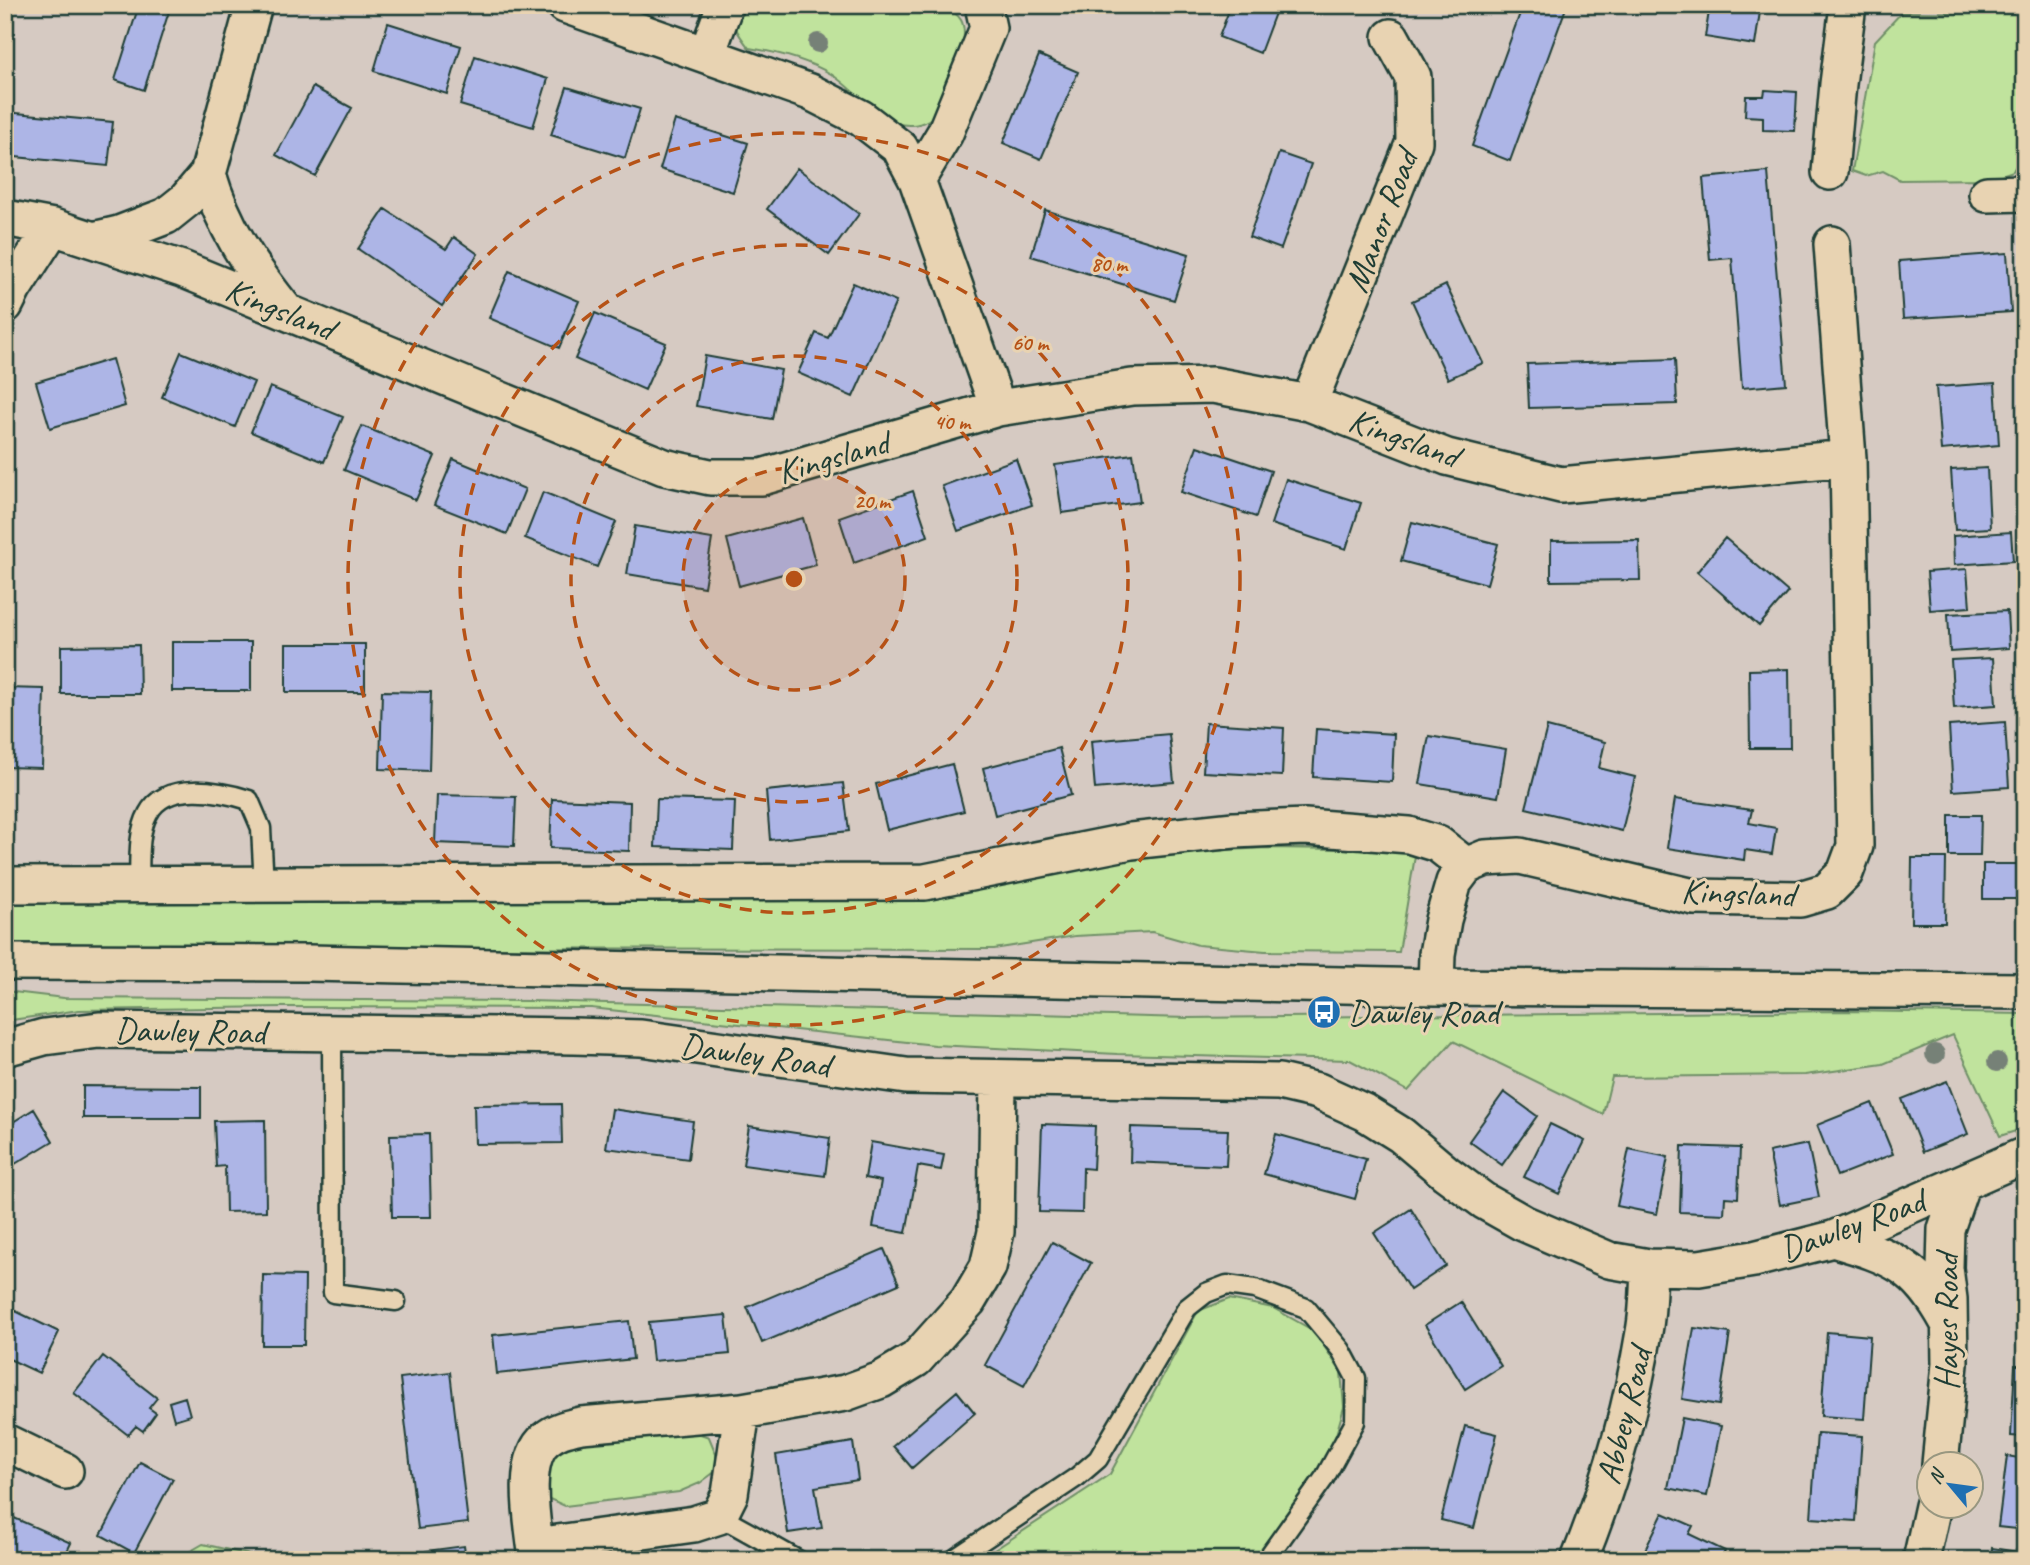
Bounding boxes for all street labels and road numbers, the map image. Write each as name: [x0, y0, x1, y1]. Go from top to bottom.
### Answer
street label: Manor Road: [1333, 139, 1430, 298]
street label: Kingsland: [219, 267, 346, 353]
street label: Kingsland: [1343, 397, 1470, 480]
street label: Kingsland: [772, 418, 899, 494]
street label: Kingsland: [1680, 869, 1801, 918]
street label: Dawley Road: [114, 1007, 271, 1055]
street label: Dawley Road: [677, 1022, 838, 1089]
street label: Dawley Road: [1773, 1176, 1935, 1272]
street label: Hayes Road: [1924, 1248, 1969, 1390]
street label: Abbey Road: [1585, 1338, 1664, 1489]

